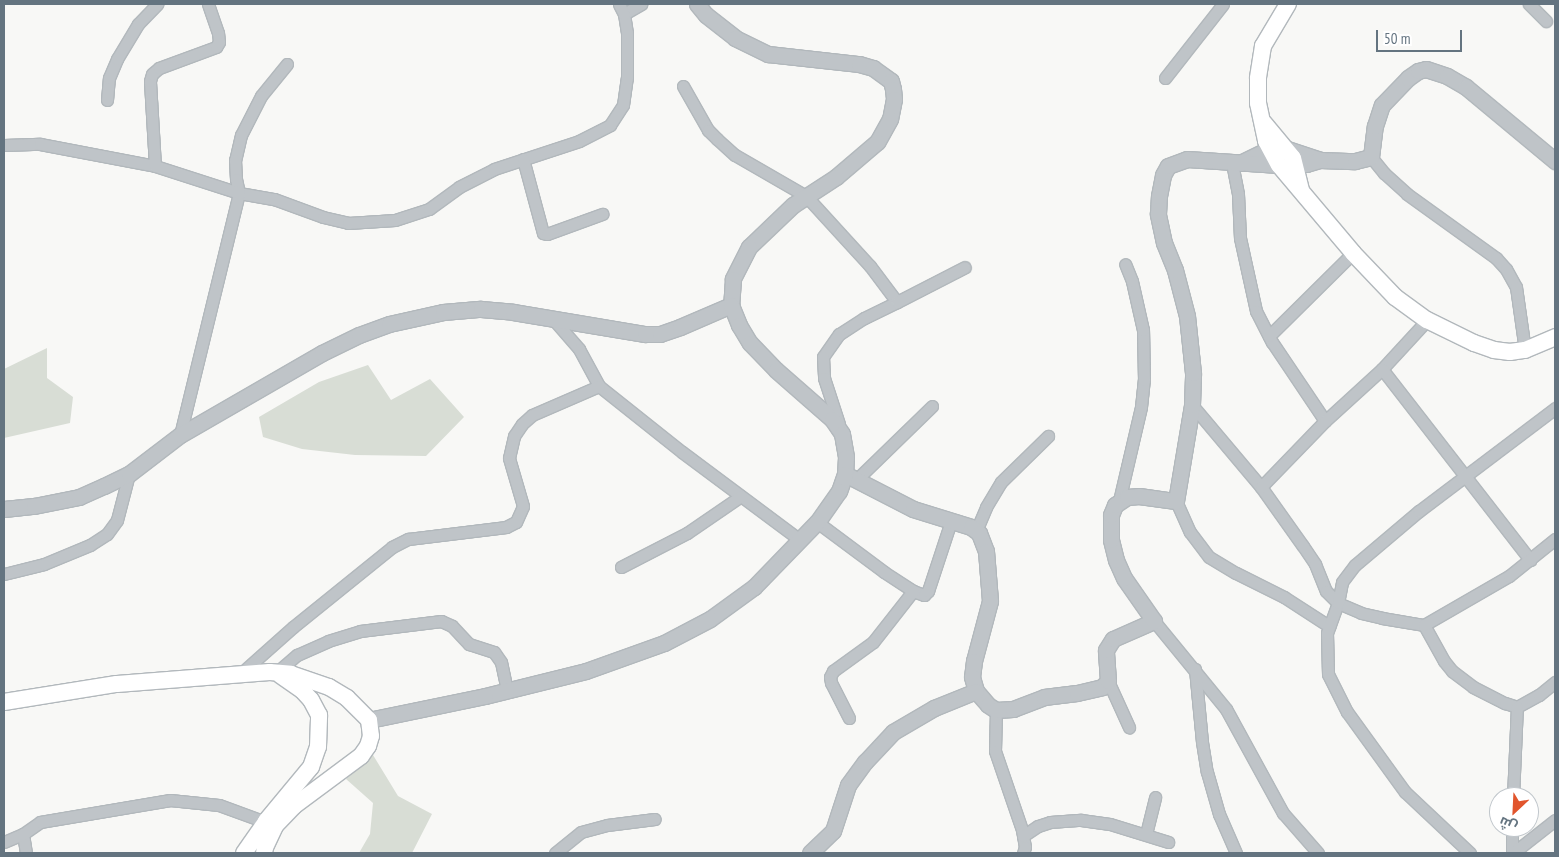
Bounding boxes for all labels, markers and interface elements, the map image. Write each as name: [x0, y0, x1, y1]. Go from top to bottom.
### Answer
scale bar: [1379, 20, 1465, 52]
text: 50 m: [1384, 29, 1410, 48]
north arrow: [1489, 787, 1539, 837]
text: ش: [1496, 813, 1520, 837]

